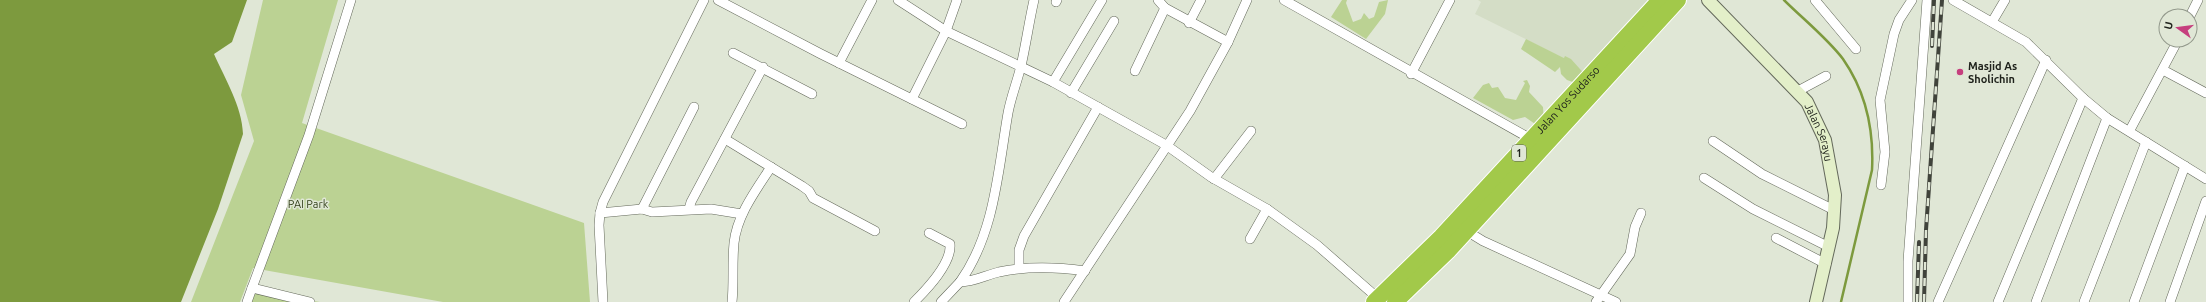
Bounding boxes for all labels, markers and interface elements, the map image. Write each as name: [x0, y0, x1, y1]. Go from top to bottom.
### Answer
north arrow: [2158, 8, 2198, 48]
text: U: [2162, 20, 2175, 31]
place label: Masjid As Sholichin: [1968, 60, 2017, 85]
street label: Jalan Yos Sudarso: [1534, 64, 1602, 136]
marker: Masjid As Sholichin: [1955, 67, 1965, 77]
street label: Jalan Serayu: [1802, 101, 1835, 162]
road number: 1: [1512, 145, 1526, 161]
park label: PAI Park: [288, 198, 329, 210]

